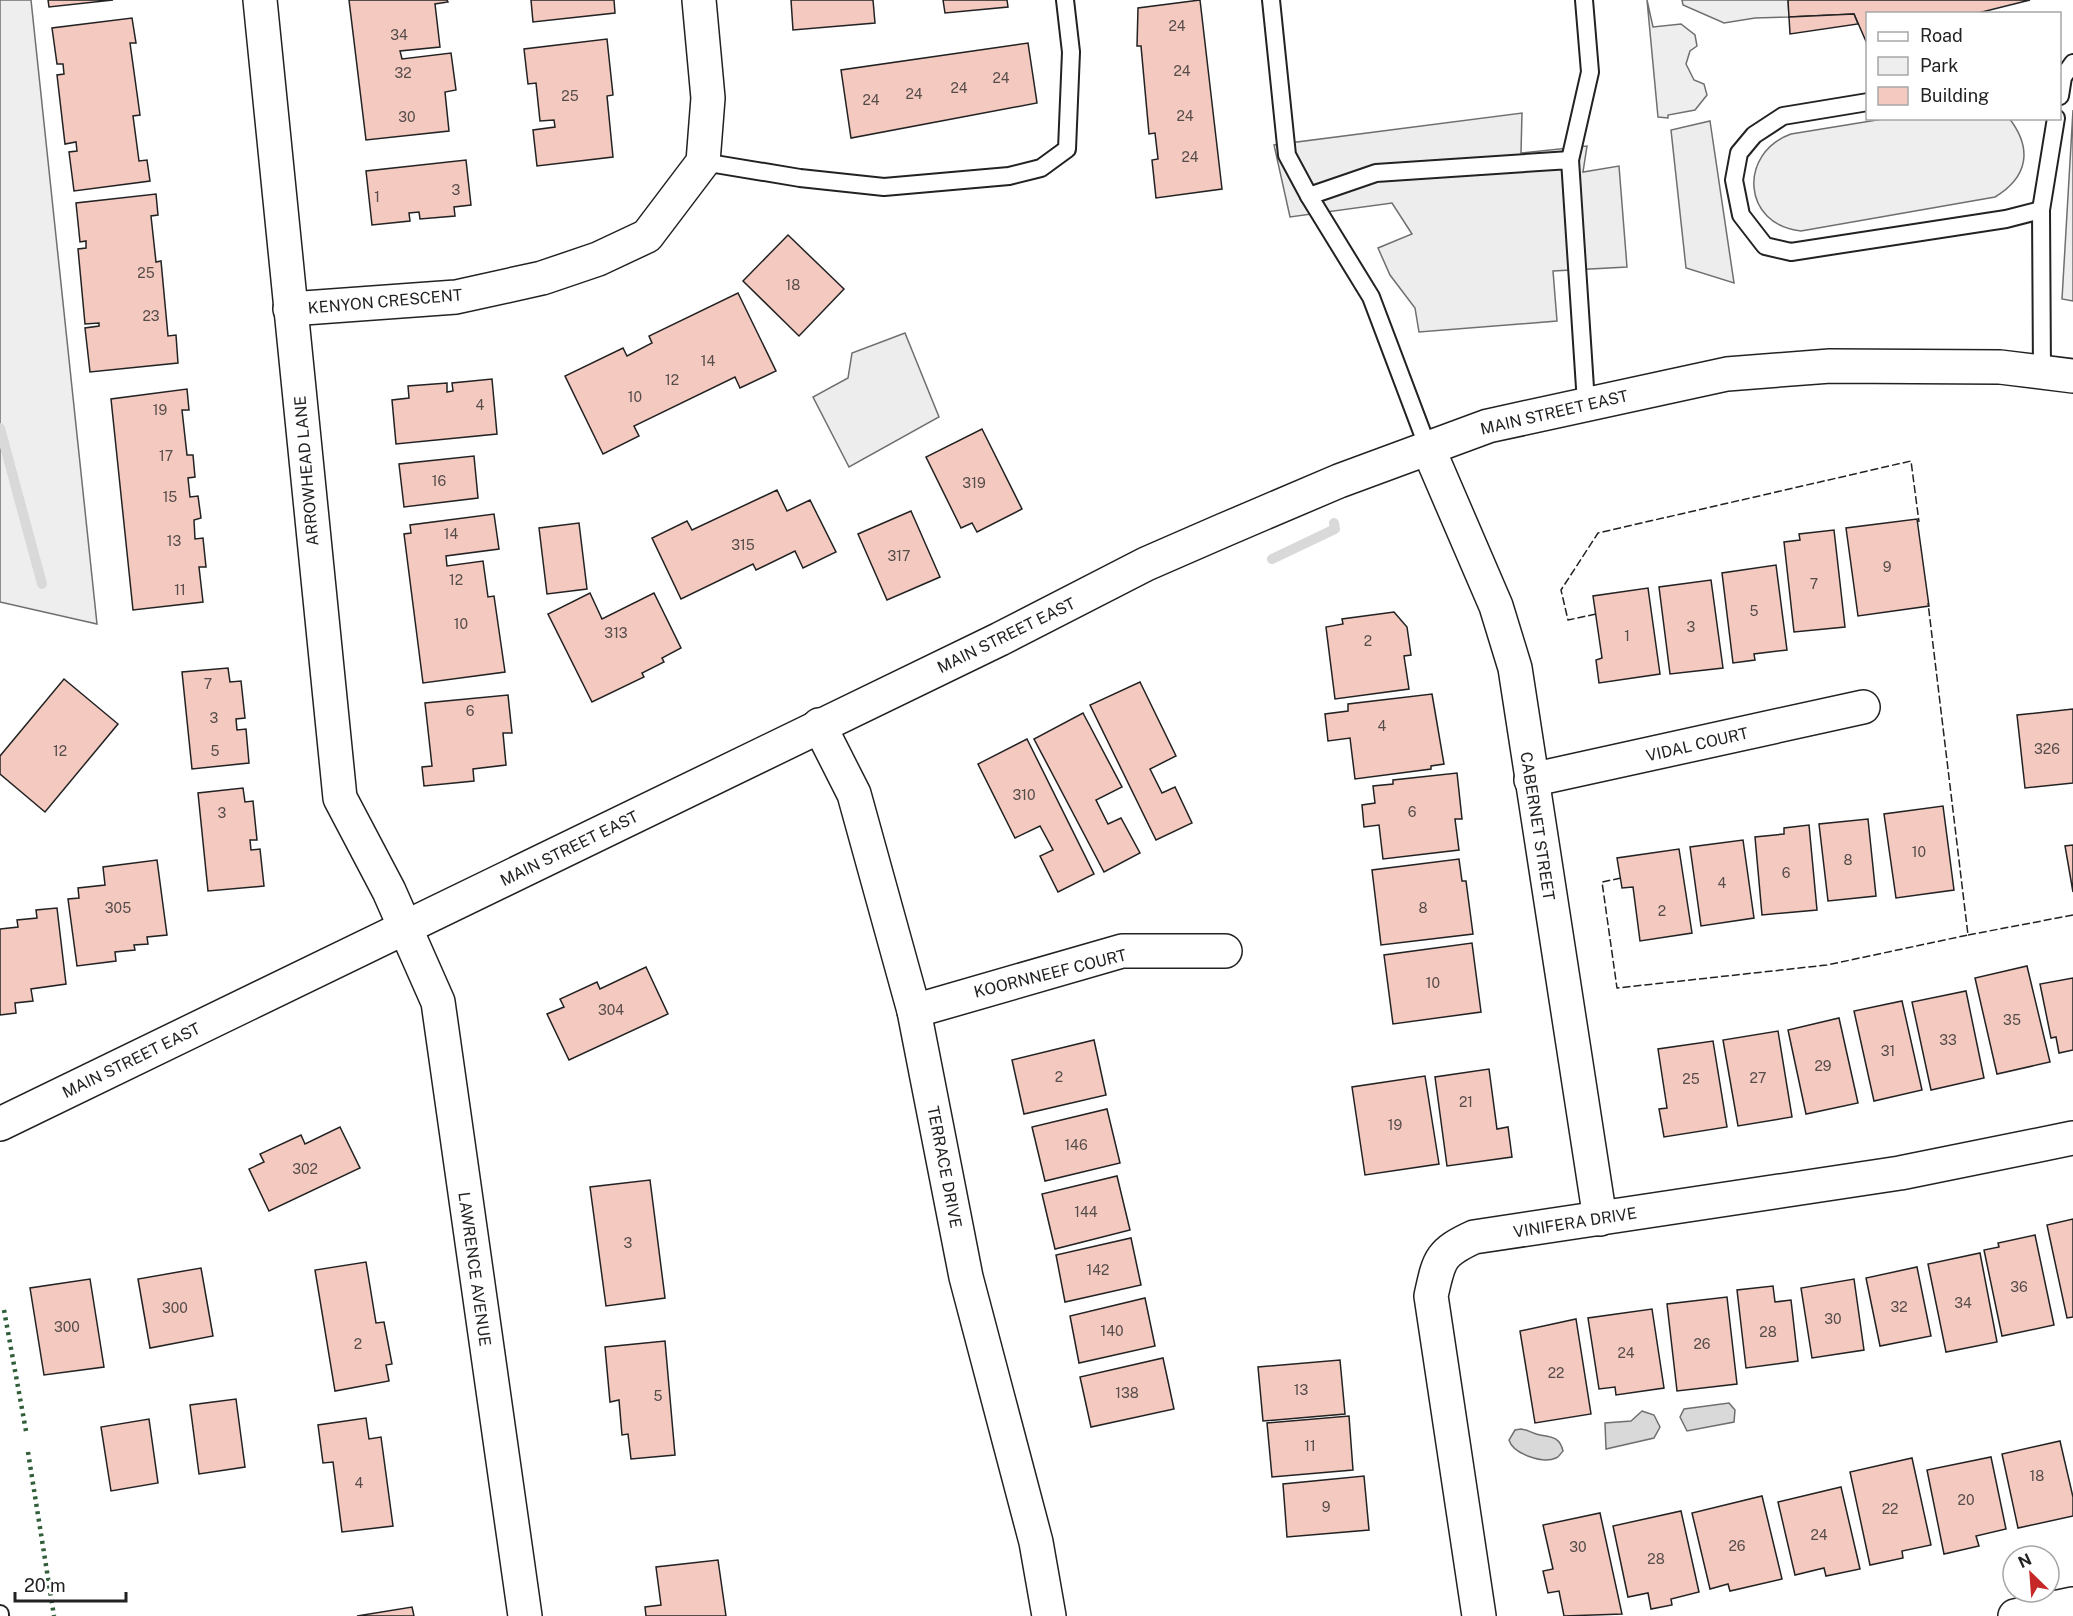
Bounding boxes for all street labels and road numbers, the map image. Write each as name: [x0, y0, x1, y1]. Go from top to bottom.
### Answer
street label: KENYON CRESCENT: [307, 285, 464, 318]
street label: MAIN STREET EAST: [1478, 386, 1630, 439]
street label: ARROWHEAD LANE: [290, 395, 323, 547]
street label: MAIN STREET EAST: [934, 594, 1079, 677]
street label: VIDAL COURT: [1644, 723, 1751, 765]
street label: CABERNET STREET: [1516, 751, 1559, 902]
street label: MAIN STREET EAST: [497, 807, 642, 890]
street label: KOORNNEEF COURT: [972, 945, 1129, 1002]
street label: MAIN STREET EAST: [59, 1019, 204, 1102]
street label: TERRACE DRIVE: [923, 1104, 966, 1230]
street label: LAWRENCE AVENUE: [454, 1191, 495, 1347]
street label: VINIFERA DRIVE: [1512, 1203, 1638, 1242]

